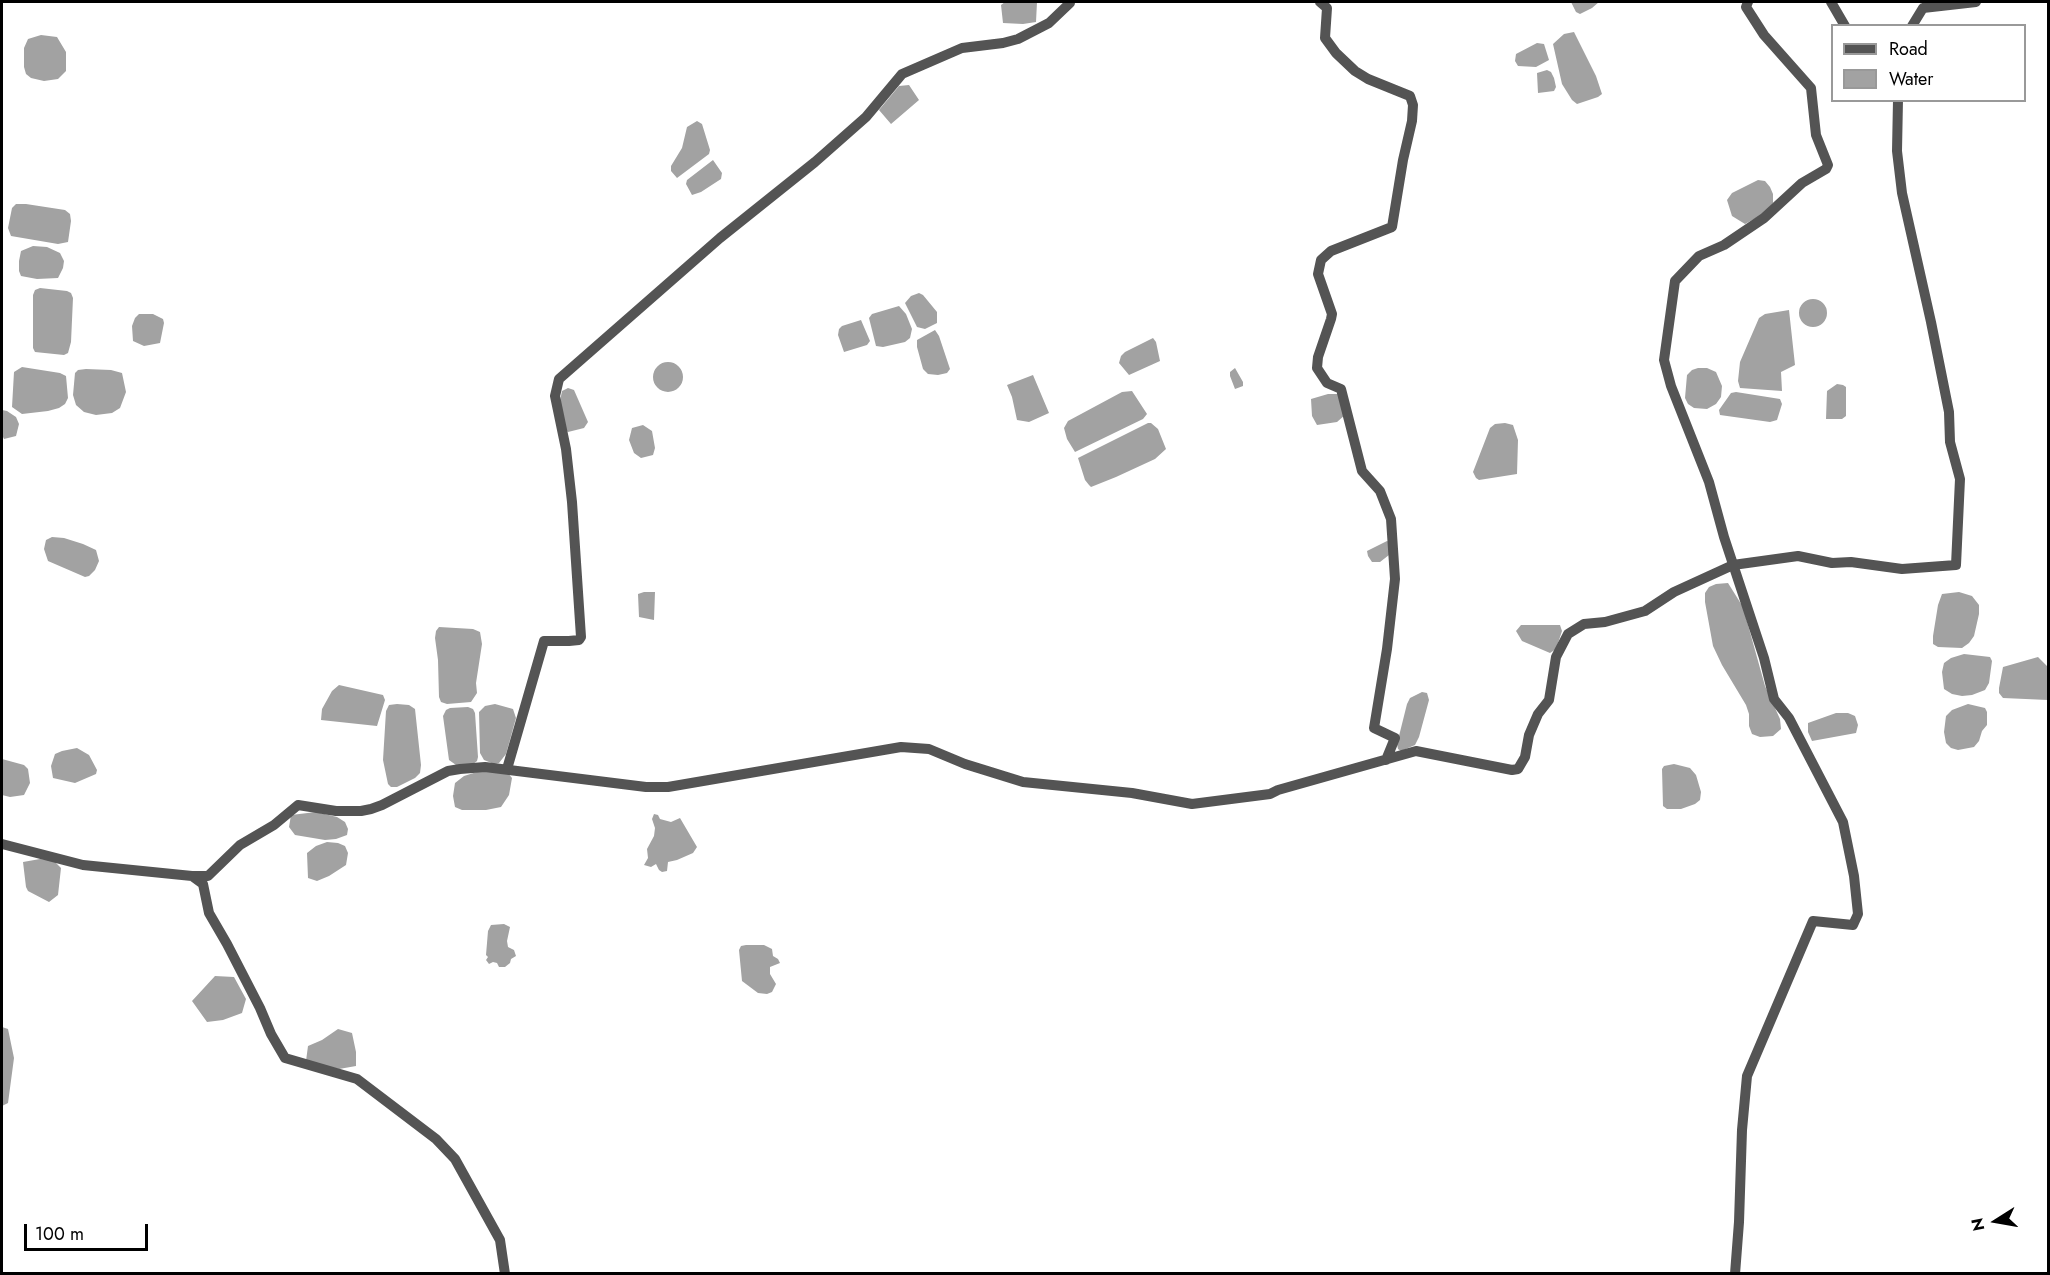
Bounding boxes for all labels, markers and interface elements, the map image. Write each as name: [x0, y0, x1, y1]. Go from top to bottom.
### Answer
legend: [1831, 24, 2026, 102]
text: Road: [1889, 36, 1928, 62]
text: Water: [1889, 66, 1933, 92]
north arrow: [1966, 1191, 2026, 1251]
scale bar: [27, 1212, 152, 1250]
text: N: [1965, 1216, 1990, 1233]
text: 100 m: [35, 1221, 84, 1247]

